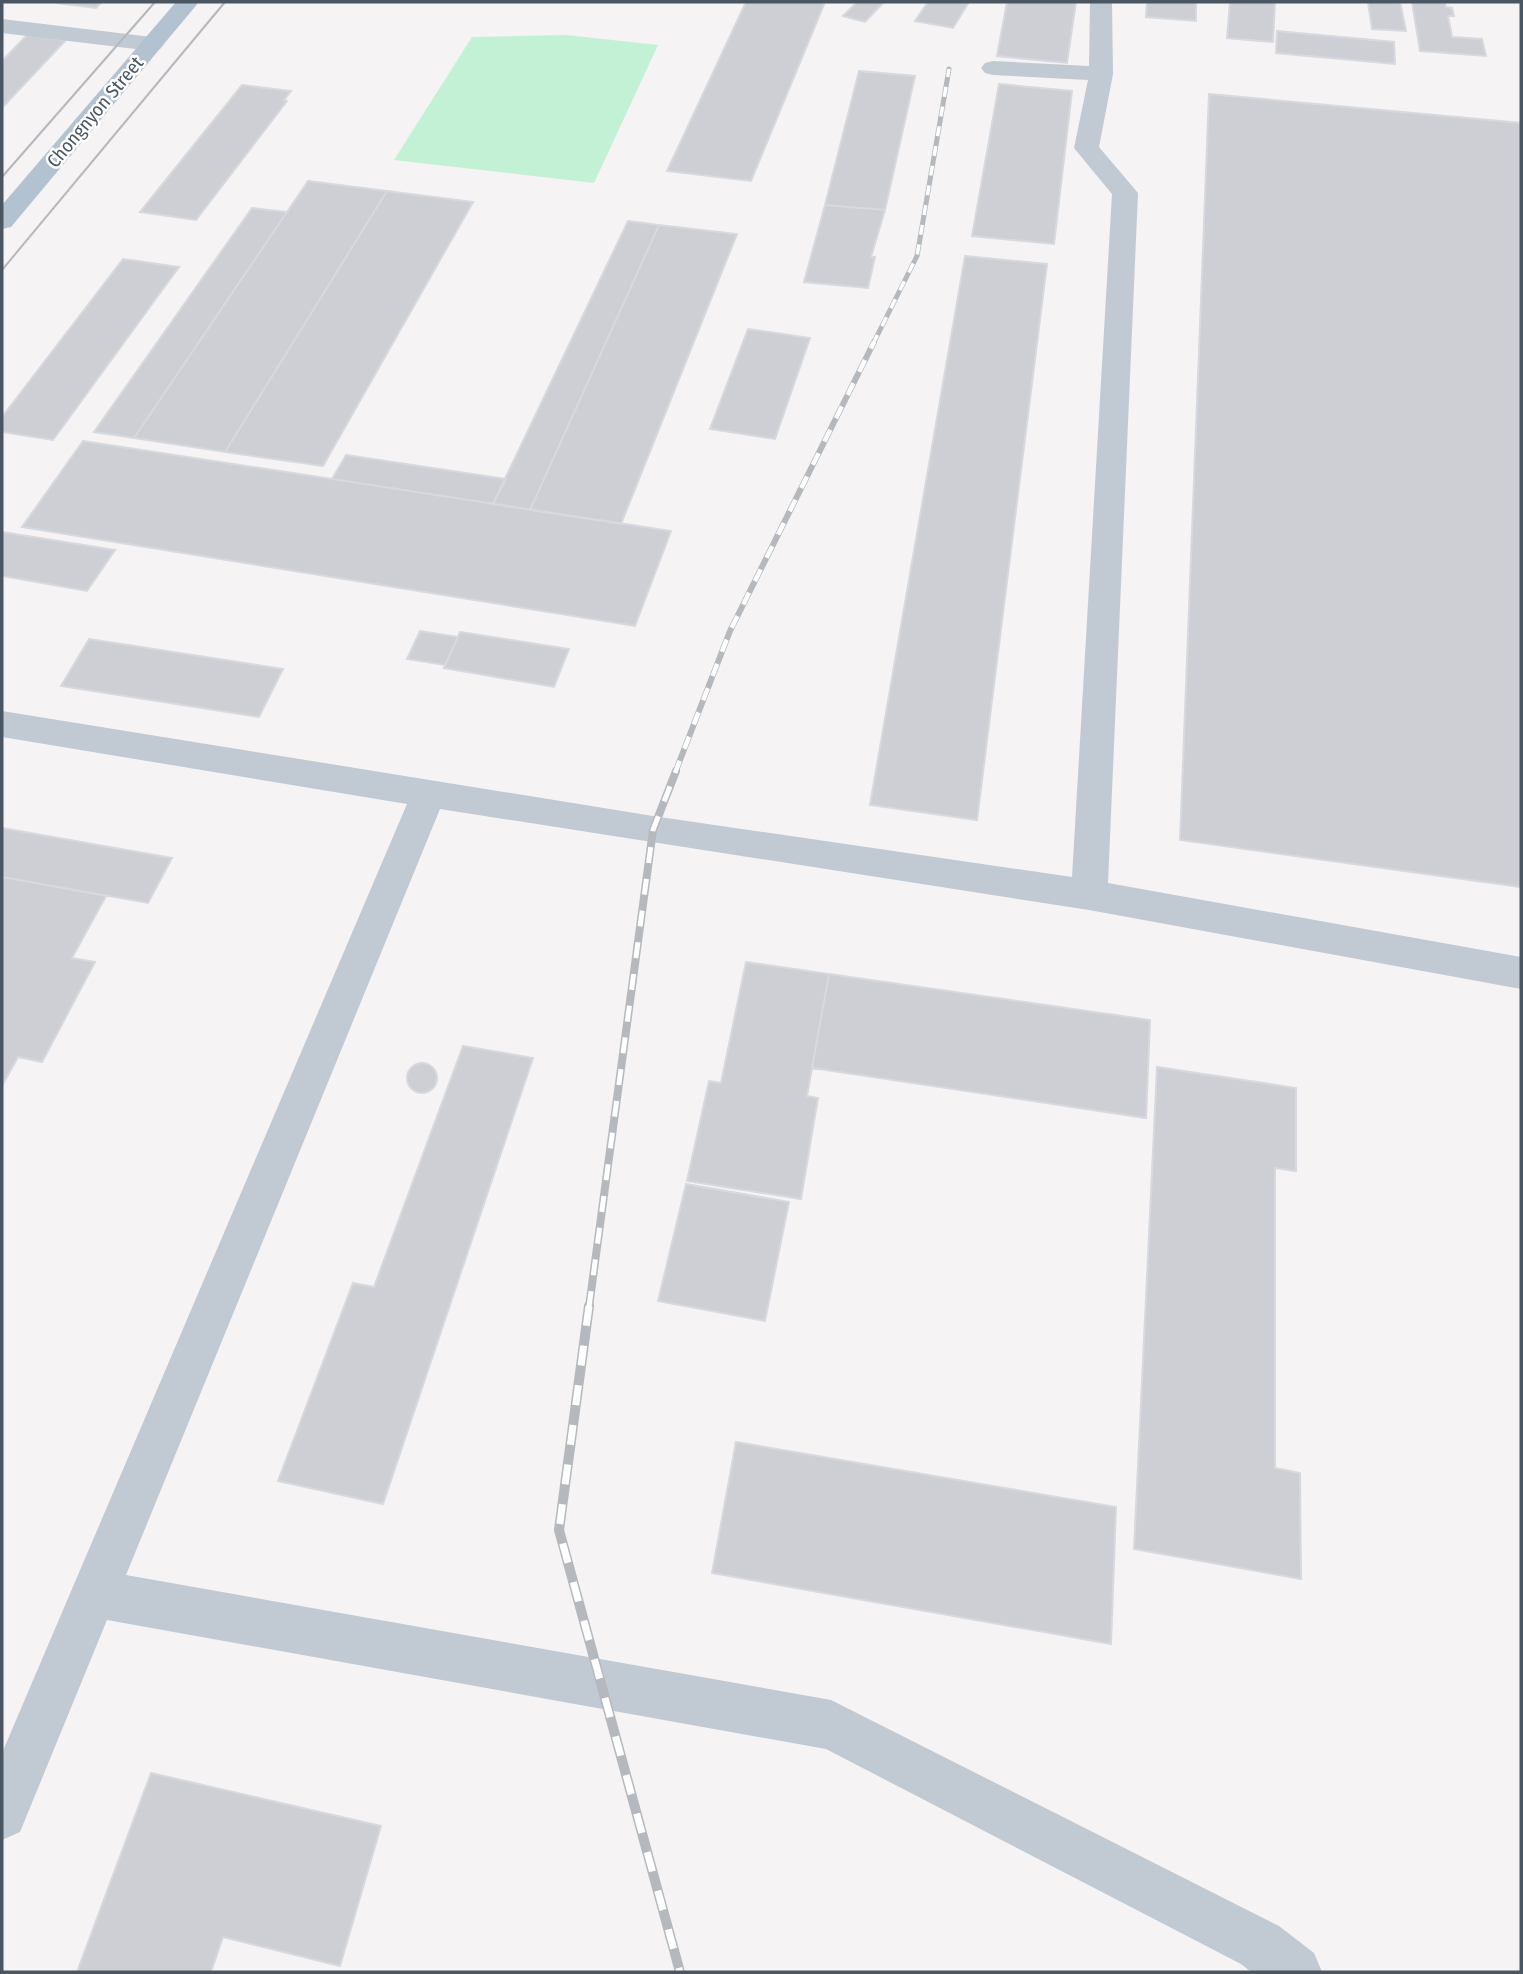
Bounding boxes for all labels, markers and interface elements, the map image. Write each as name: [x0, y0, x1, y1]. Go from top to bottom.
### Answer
street label: Chongnyon Street: [42, 51, 149, 172]

